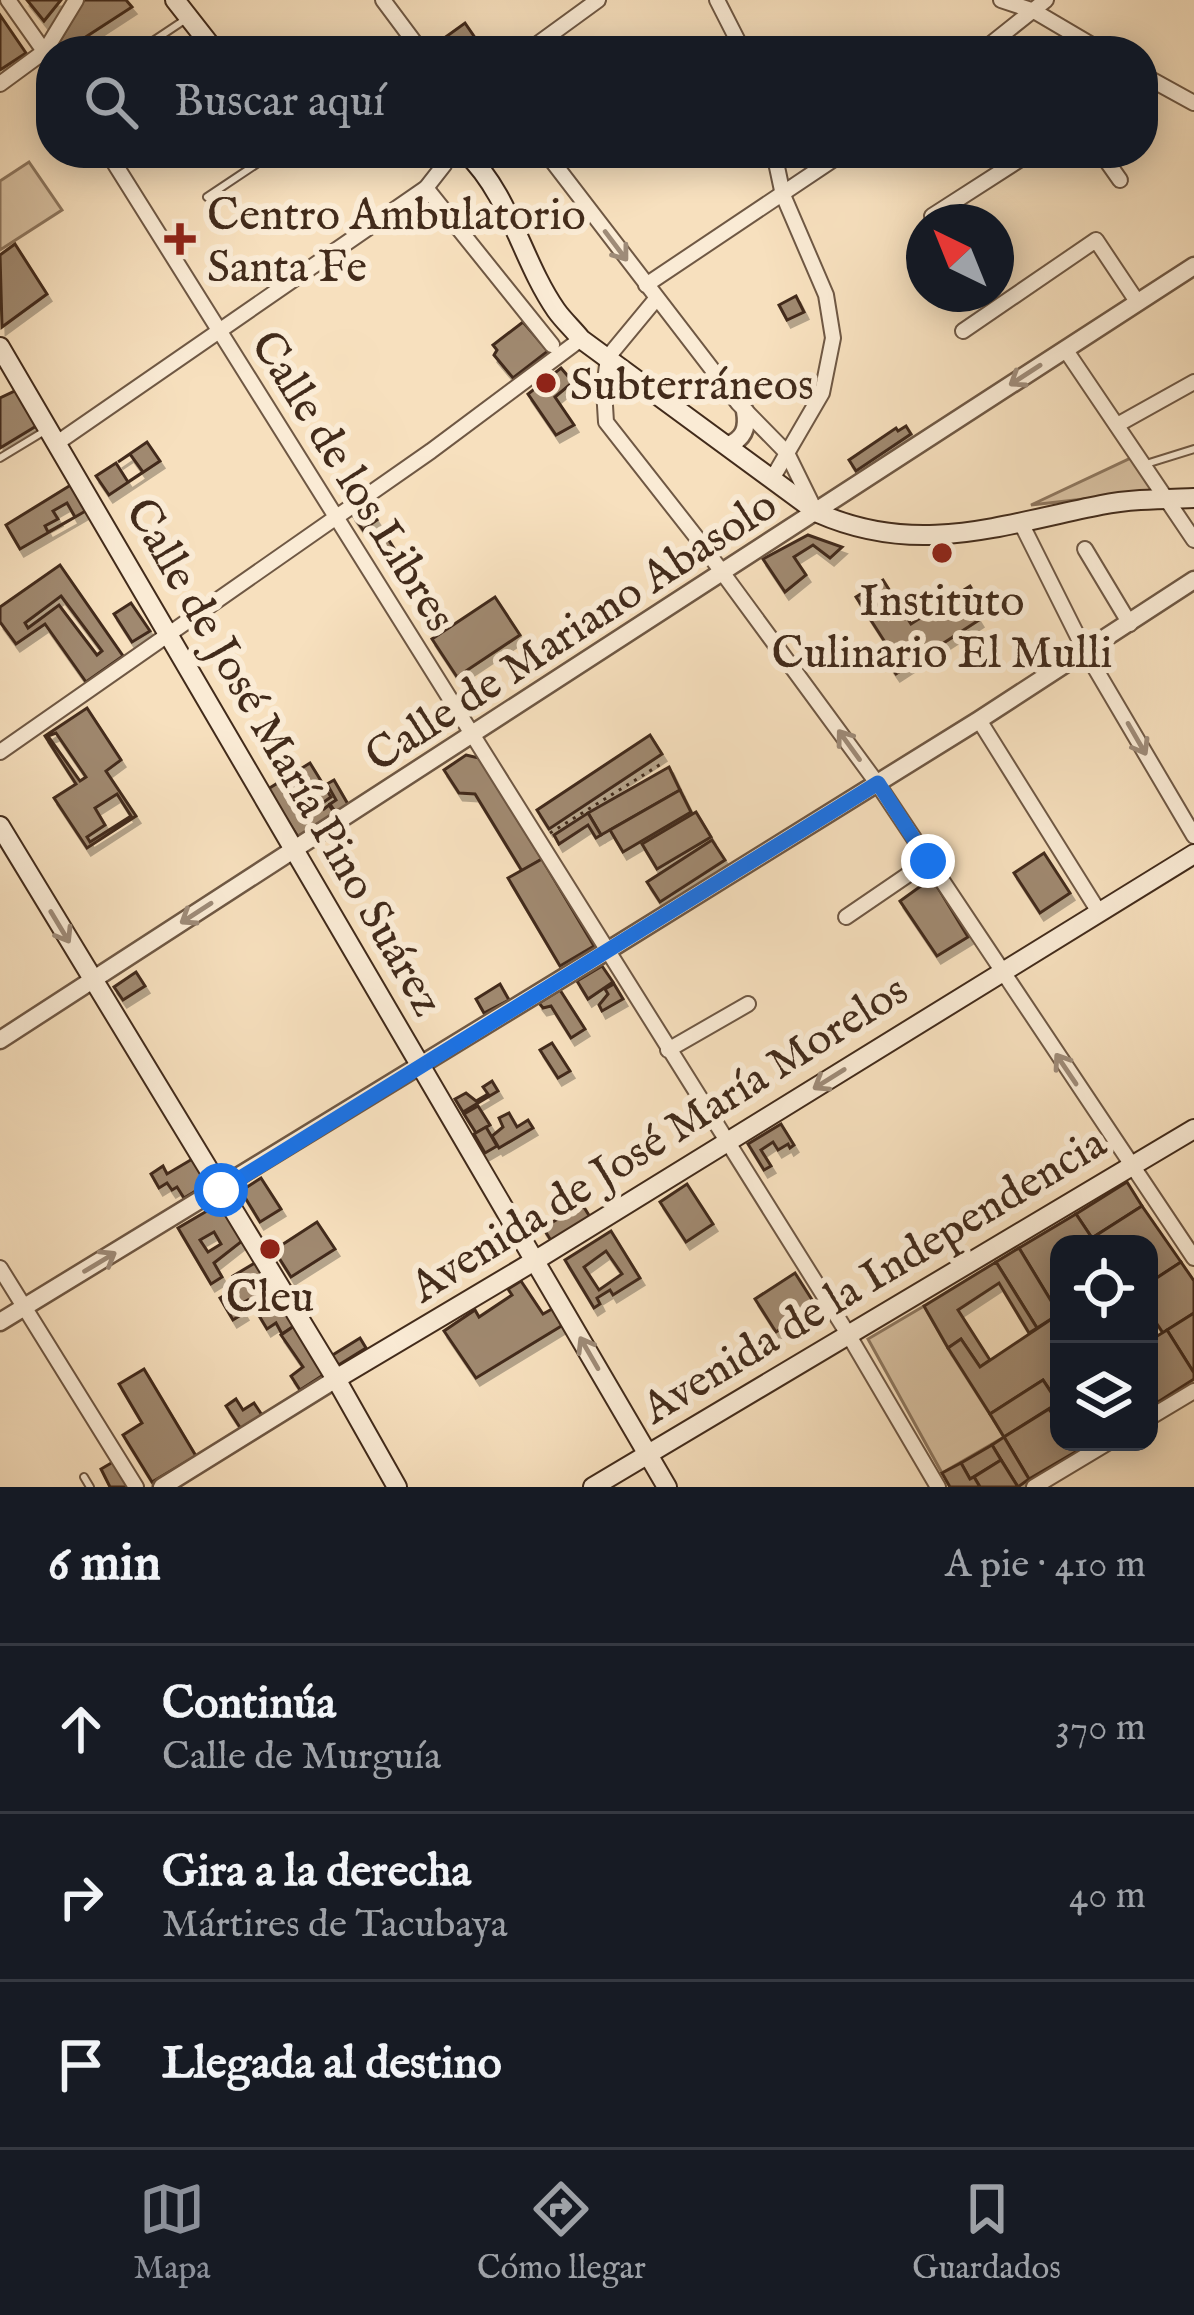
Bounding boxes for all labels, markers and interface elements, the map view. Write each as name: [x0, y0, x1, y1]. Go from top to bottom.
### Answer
search box: [36, 36, 1158, 168]
icon: search: [78, 69, 144, 135]
text: Buscar aquí: [174, 74, 385, 131]
place label: Centro Ambulatorio Santa Fe: [207, 188, 586, 297]
north arrow: [906, 204, 1014, 312]
marker: Centro Ambulatorio Santa Fe: [164, 223, 196, 255]
one-way arrow: [603, 230, 629, 262]
street label: Calle de los Libres: [237, 321, 467, 643]
place label: Subterráneos: [570, 358, 814, 415]
one-way arrow: [1009, 363, 1043, 388]
marker: Subterráneos: [533, 370, 559, 396]
street label: Calle de Mariano Abasolo: [356, 478, 788, 786]
street label: Calle de José María Pino Suárez: [111, 489, 455, 1027]
marker: Instituto Culinario El Mulli: [929, 540, 955, 566]
place label: Instituto Culinario El Mulli: [772, 574, 1112, 683]
one-way arrow: [1125, 721, 1149, 755]
one-way arrow: [837, 729, 863, 761]
route end: [901, 834, 955, 888]
one-way arrow: [180, 901, 214, 926]
one-way arrow: [48, 909, 72, 944]
street label: Avenida de José María Morelos: [400, 963, 919, 1317]
one-way arrow: [1053, 1052, 1078, 1086]
one-way arrow: [813, 1067, 847, 1091]
street label: Avenida de la Independencia: [632, 1115, 1118, 1439]
route start: [194, 1163, 248, 1217]
map controls: [1050, 1235, 1158, 1451]
button: locate: [1050, 1235, 1158, 1343]
marker: Cleu: [257, 1236, 283, 1262]
one-way arrow: [82, 1249, 117, 1273]
place label: Cleu: [226, 1270, 314, 1327]
one-way arrow: [577, 1336, 601, 1371]
button: layers: [1050, 1343, 1158, 1451]
text: 6 min: [48, 1533, 161, 1598]
text: A pie · 410 m: [945, 1541, 1146, 1590]
text: Continúa: [162, 1676, 336, 1733]
icon: ahead: [48, 1696, 114, 1762]
text: 370 m: [1055, 1704, 1146, 1753]
text: Calle de Murguía: [162, 1733, 441, 1782]
text: Gira a la derecha: [162, 1844, 471, 1901]
icon: right: [48, 1864, 114, 1930]
text: 40 m: [1069, 1872, 1146, 1921]
text: Mártires de Tacubaya: [162, 1901, 508, 1950]
icon: arrive: [48, 2032, 114, 2098]
text: Llegada al destino: [162, 2036, 502, 2093]
tab: Mapa: [133, 2176, 211, 2290]
tab: Cómo llegar: [477, 2176, 646, 2290]
tab: Guardados: [912, 2176, 1061, 2290]

